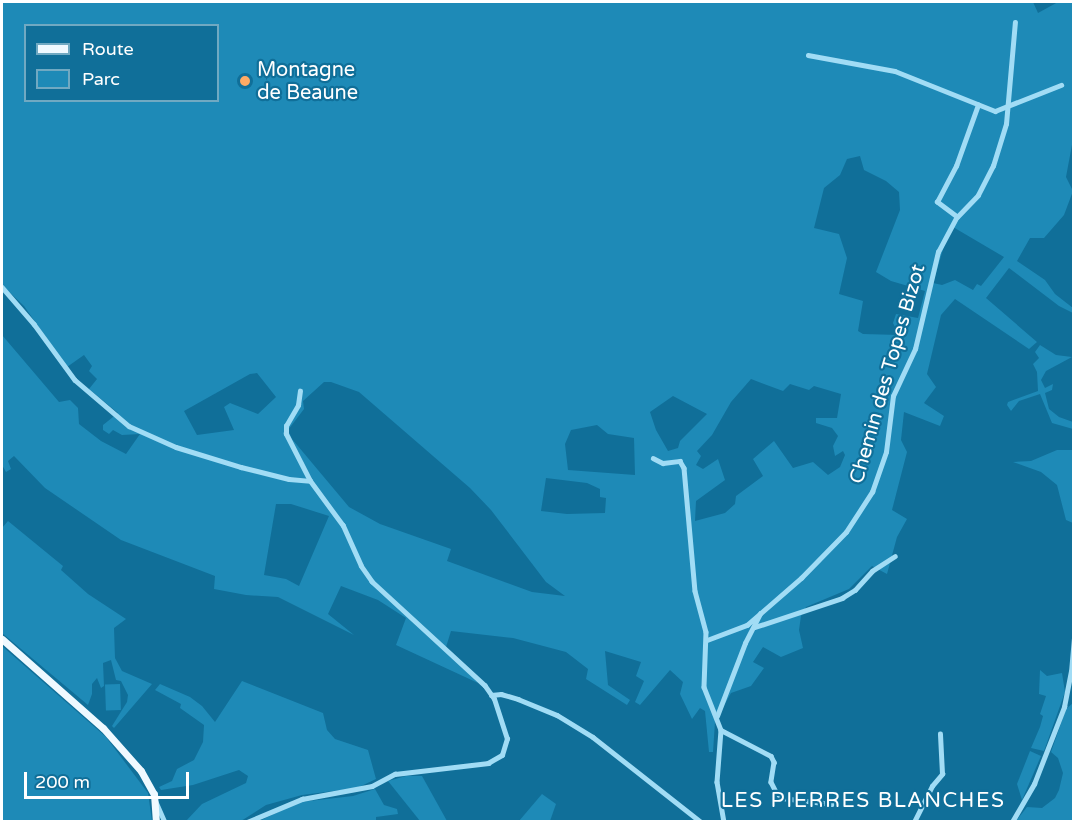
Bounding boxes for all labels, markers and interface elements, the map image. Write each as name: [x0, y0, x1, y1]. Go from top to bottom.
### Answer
legend: [24, 24, 219, 102]
text: Route: [82, 38, 134, 60]
place label: Montagne de Beaune: [257, 58, 358, 105]
text: Parc: [82, 68, 120, 90]
marker: Montagne de Beaune: [238, 74, 252, 88]
street label: Chemin des Topes Bizot: [845, 262, 931, 486]
scale bar: [27, 760, 192, 798]
text: 200 m: [35, 771, 90, 793]
district label: LES PIERRES BLANCHES: [721, 788, 1005, 814]

